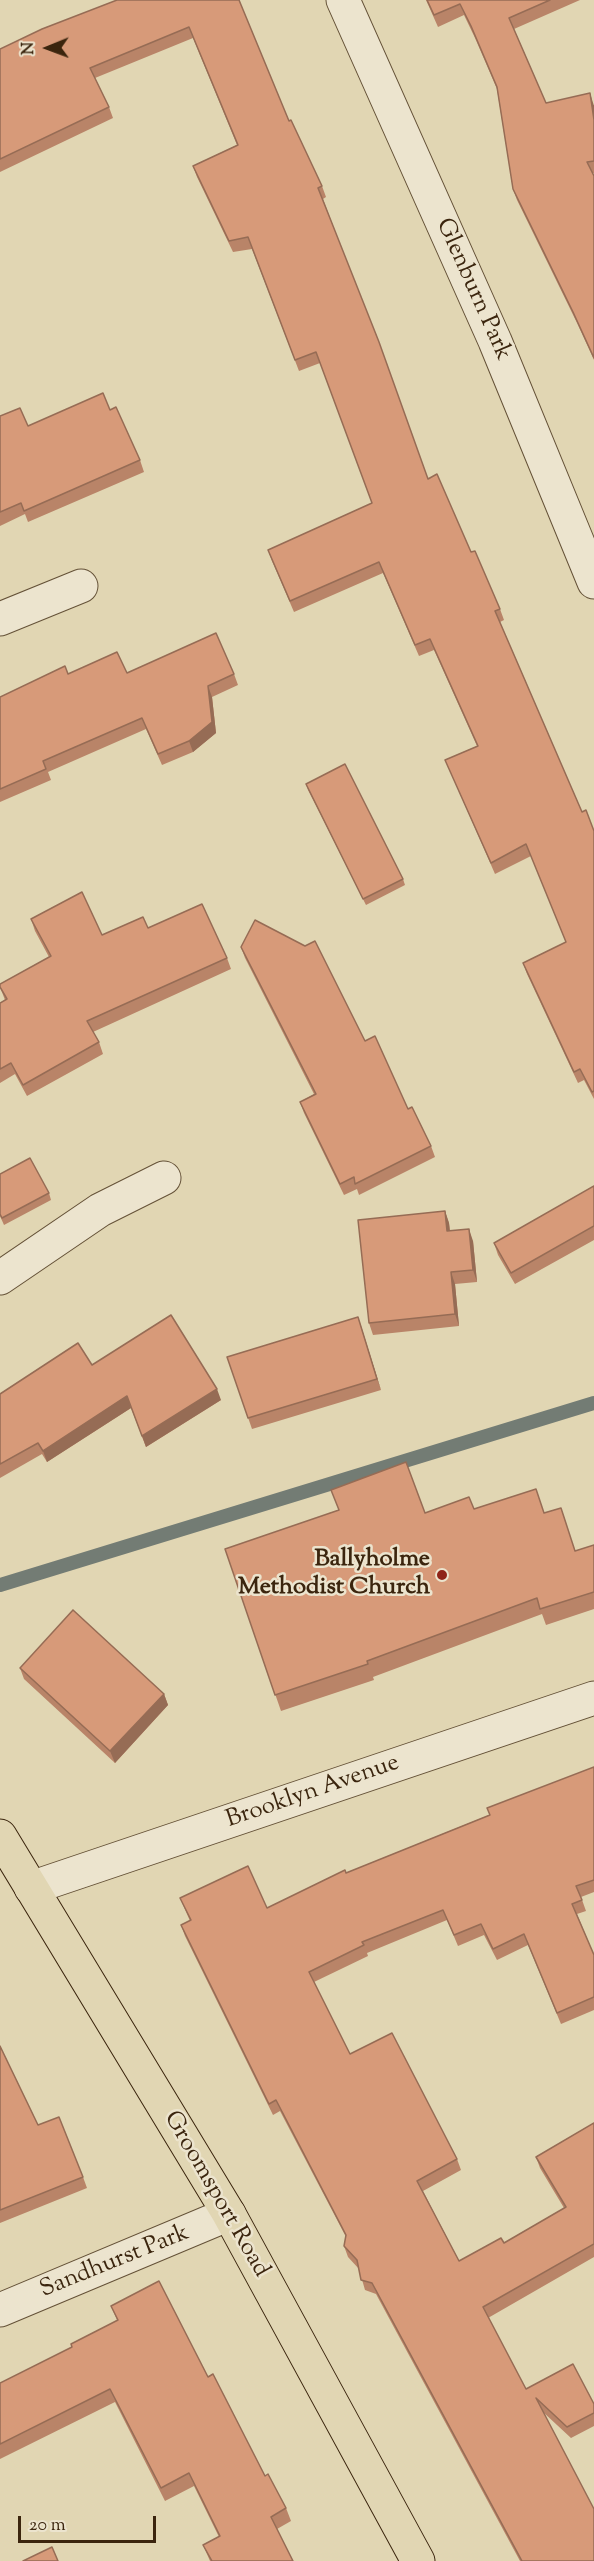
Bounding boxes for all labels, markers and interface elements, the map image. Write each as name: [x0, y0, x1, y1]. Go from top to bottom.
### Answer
north arrow: [18, 18, 78, 78]
text: N: [18, 42, 41, 55]
street label: Glenburn Park: [428, 215, 516, 365]
place label: Ballyholme Methodist Church: [238, 1547, 430, 1603]
marker: Ballyholme Methodist Church: [435, 1568, 449, 1582]
street label: Brooklyn Avenue: [223, 1750, 403, 1836]
street label: Groomsport Road: [156, 2107, 274, 2283]
street label: Sandhurst Park: [36, 2220, 194, 2306]
scale bar: [21, 2504, 159, 2542]
text: 20 m: [29, 2513, 66, 2539]

